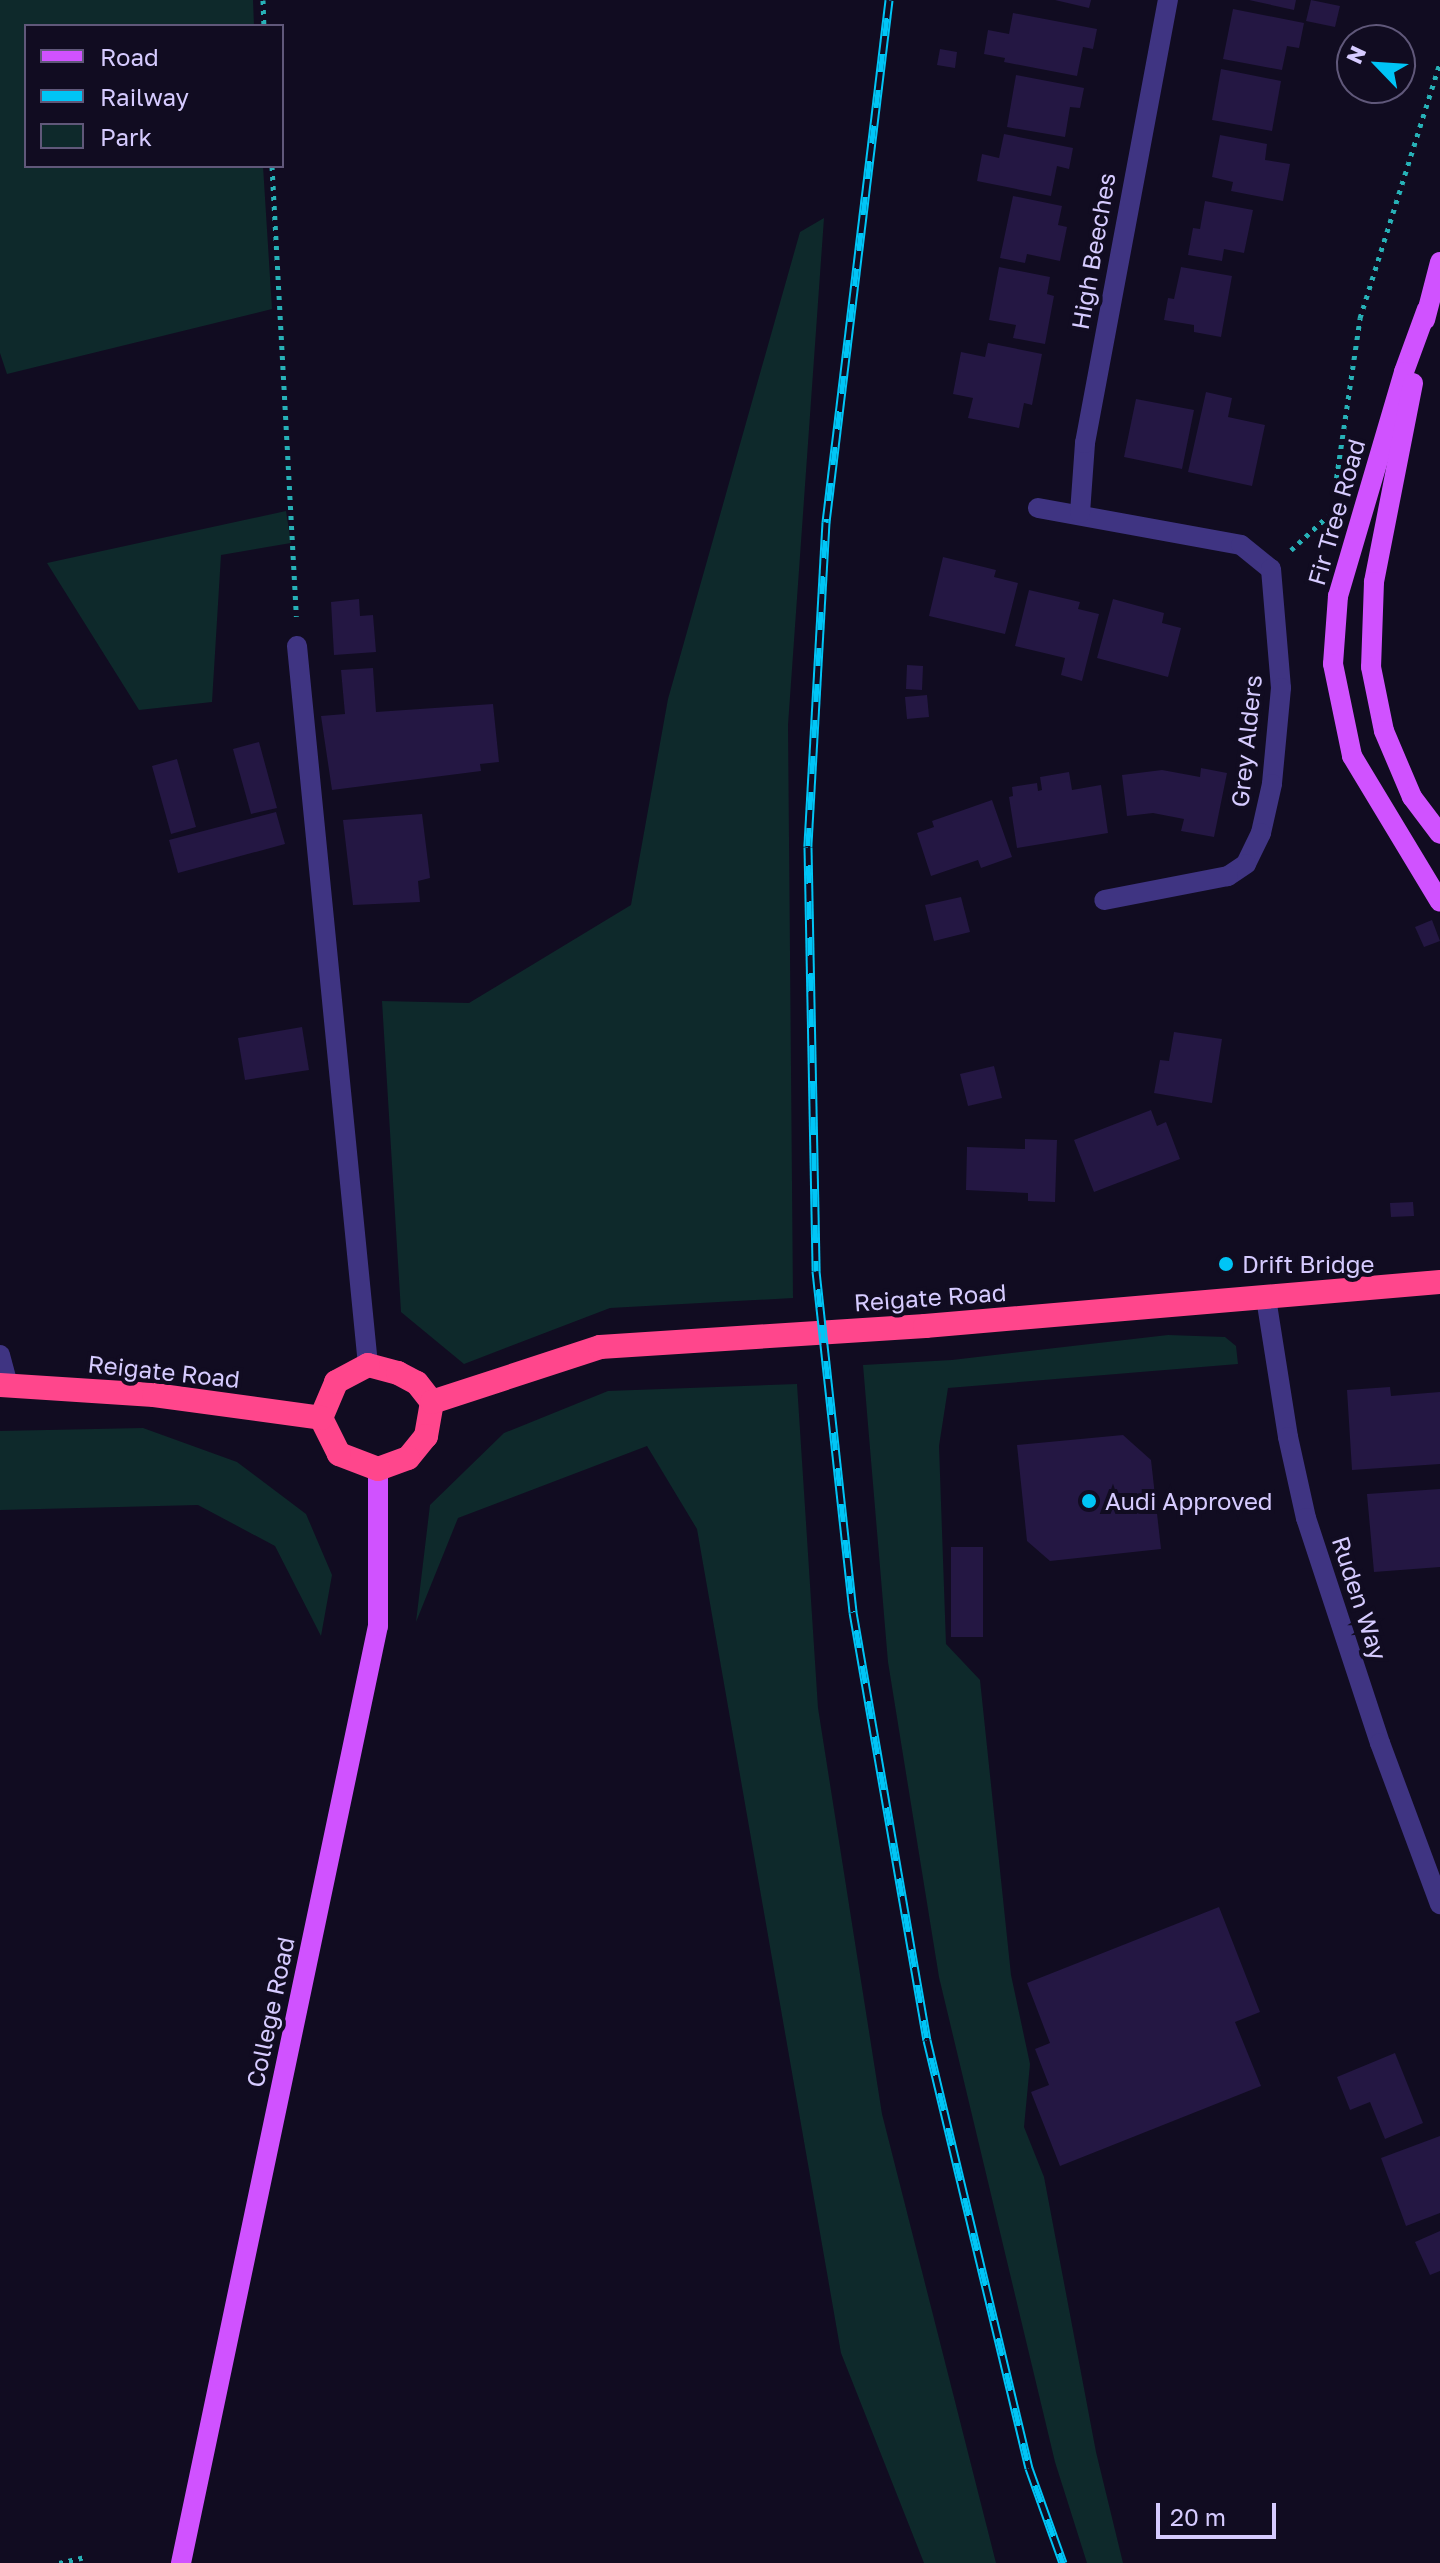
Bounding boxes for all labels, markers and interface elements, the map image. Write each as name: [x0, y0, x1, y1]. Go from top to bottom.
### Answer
legend: [24, 24, 284, 168]
north arrow: [1336, 24, 1416, 104]
text: N: [1340, 41, 1371, 68]
text: Road: [100, 42, 159, 71]
text: Railway: [100, 82, 189, 111]
text: Park: [100, 122, 152, 151]
street label: High Beeches: [1065, 170, 1121, 332]
street label: Fir Tree Road: [1301, 436, 1371, 588]
street label: Grey Alders: [1225, 673, 1267, 809]
place label: Drift Bridge: [1242, 1250, 1375, 1278]
marker: Drift Bridge: [1217, 1255, 1235, 1273]
street label: Reigate Road: [853, 1277, 1007, 1317]
street label: Reigate Road: [86, 1349, 242, 1393]
place label: Audi Approved: [1105, 1487, 1273, 1515]
marker: Audi Approved: [1080, 1492, 1098, 1510]
street label: Ruden Way: [1326, 1532, 1394, 1664]
street label: College Road: [240, 1934, 300, 2090]
scale bar: [1160, 2487, 1280, 2537]
text: 20 m: [1170, 2502, 1226, 2531]

